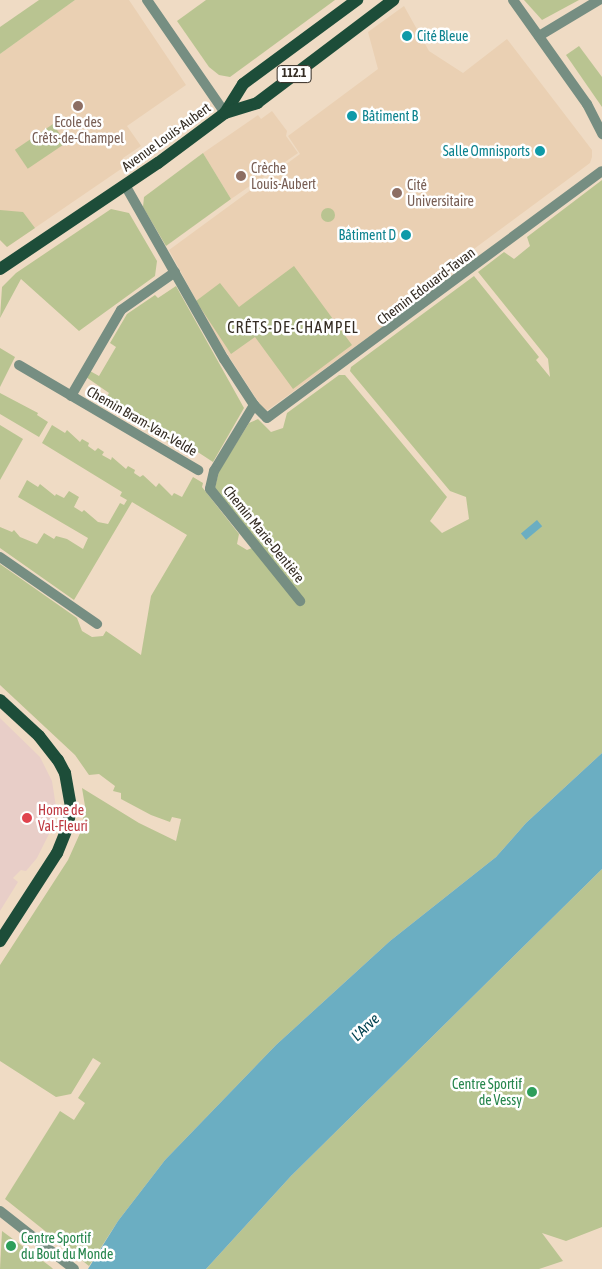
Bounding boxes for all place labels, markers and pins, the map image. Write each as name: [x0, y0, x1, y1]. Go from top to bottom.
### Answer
place label: Cité Bleue: [417, 28, 468, 44]
marker: Cité Bleue: [401, 30, 413, 42]
marker: Ecole des Crêts-de-Champel: [72, 100, 84, 112]
place label: Bâtiment B: [362, 108, 418, 124]
marker: Bâtiment B: [346, 110, 358, 122]
place label: Ecole des Crêts-de-Champel: [32, 114, 124, 146]
place label: Salle Omnisports: [443, 143, 530, 159]
marker: Salle Omnisports: [534, 145, 546, 157]
place label: Crèche Louis-Aubert: [251, 160, 316, 192]
marker: Crèche Louis-Aubert: [235, 170, 247, 182]
place label: Cité Universitaire: [407, 177, 474, 210]
marker: Cité Universitaire: [391, 187, 403, 199]
place label: Bâtiment D: [339, 227, 396, 243]
marker: Bâtiment D: [400, 229, 412, 241]
place label: Home de Val-Fleuri: [38, 802, 88, 834]
marker: Home de Val-Fleuri: [20, 811, 34, 825]
place label: Centre Sportif de Vessy: [452, 1076, 522, 1108]
marker: Centre Sportif de Vessy: [526, 1086, 538, 1098]
place label: Centre Sportif du Bout du Monde: [21, 1230, 113, 1262]
marker: Centre Sportif du Bout du Monde: [5, 1240, 17, 1252]

